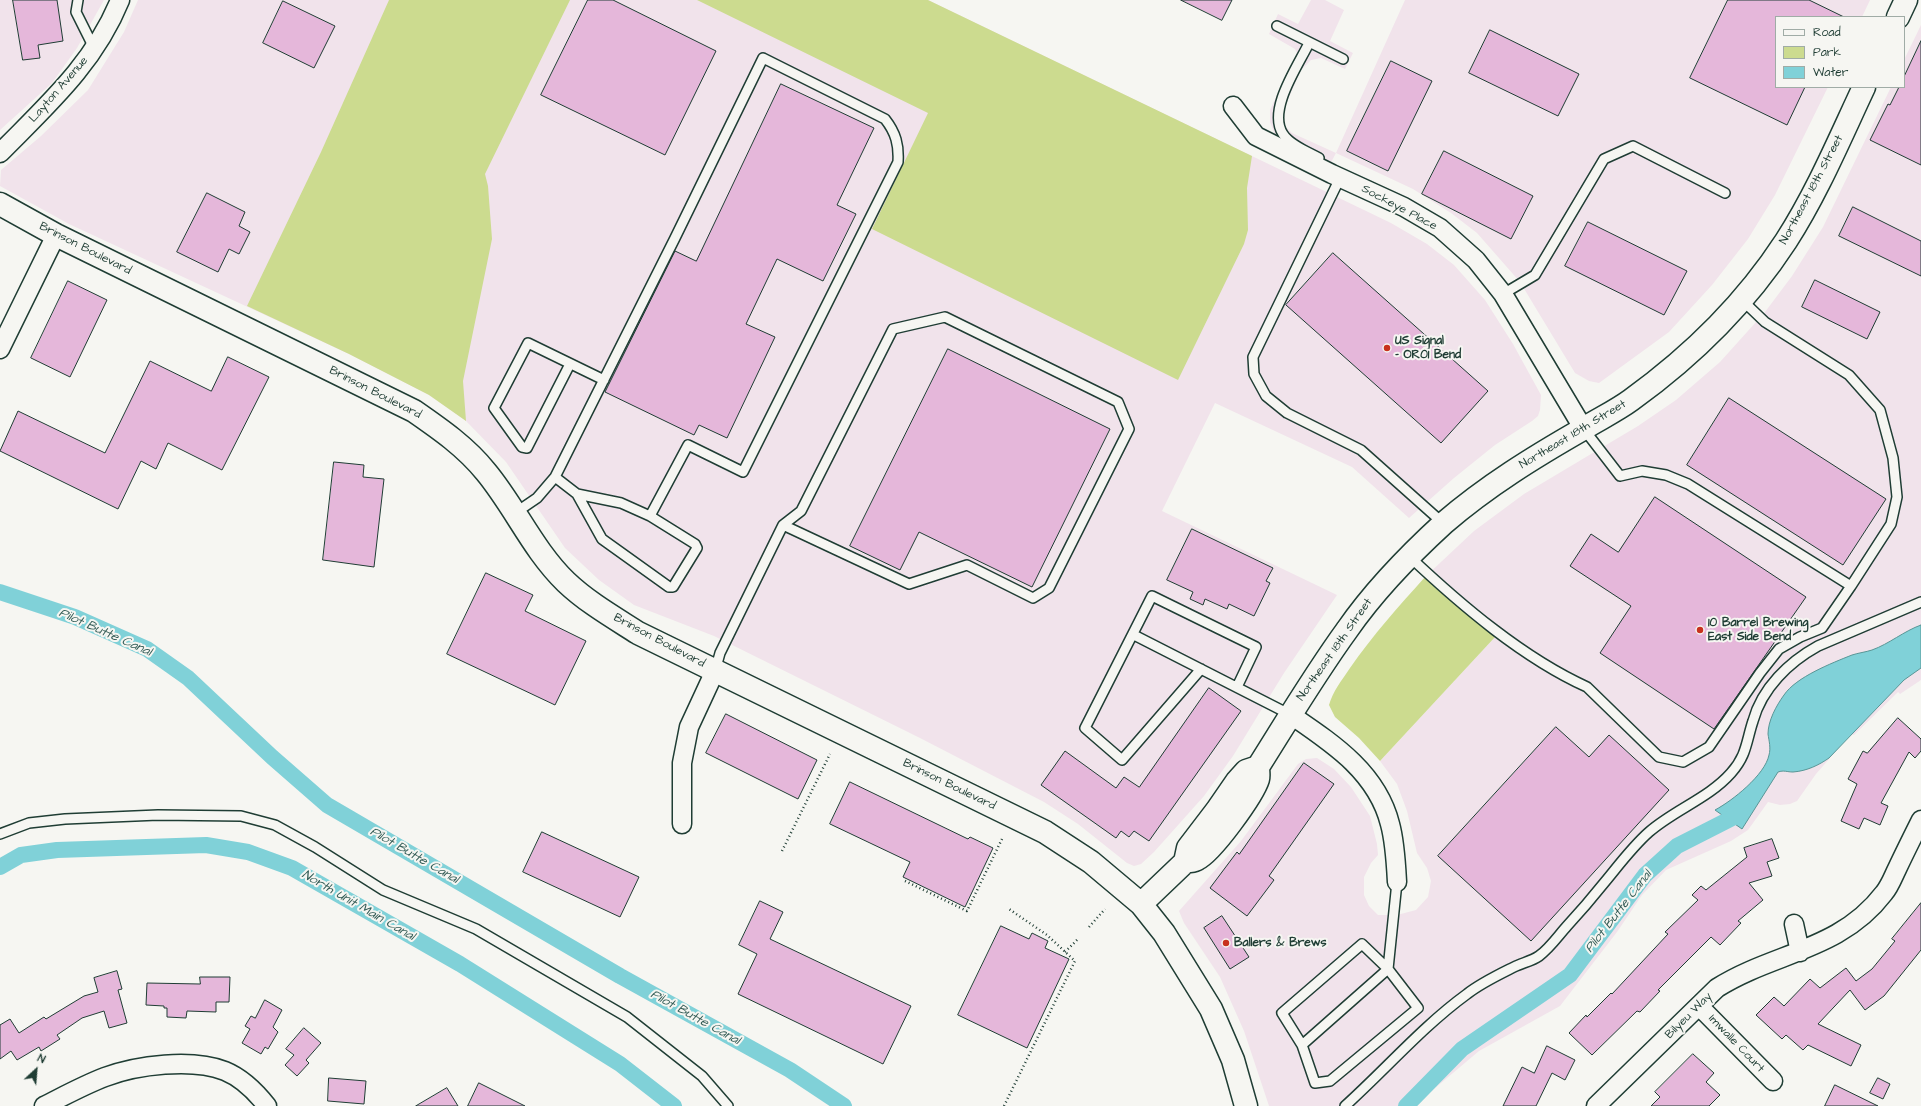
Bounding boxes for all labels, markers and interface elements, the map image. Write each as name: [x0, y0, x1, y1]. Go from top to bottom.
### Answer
legend: [1775, 16, 1905, 88]
text: Road: [1813, 24, 1841, 41]
text: Park: [1813, 44, 1841, 61]
street label: Layton Avenue: [27, 54, 91, 126]
text: Water: [1813, 64, 1848, 81]
street label: Northeast 18th Street: [1777, 133, 1847, 247]
street label: Sockeye Place: [1359, 182, 1439, 234]
street label: Brinson Boulevard: [37, 220, 133, 278]
place label: US Signal - OR01 Bend: [1395, 334, 1461, 362]
marker: US Signal - OR01 Bend: [1382, 343, 1392, 353]
street label: Brinson Boulevard: [327, 364, 423, 422]
street label: Northeast 18th Street: [1517, 397, 1629, 473]
street label: Northeast 18th Street: [1294, 596, 1376, 704]
water label: Pilot Butte Canal: [56, 606, 154, 660]
street label: Brinson Boulevard: [611, 611, 707, 671]
place label: 10 Barrel Brewing East Side Bend: [1708, 616, 1808, 644]
marker: 10 Barrel Brewing East Side Bend: [1695, 625, 1705, 635]
street label: Brinson Boulevard: [900, 756, 998, 814]
water label: Pilot Butte Canal: [367, 824, 461, 888]
water label: North Unit Main Canal: [299, 867, 417, 945]
water label: Pilot Butte Canal: [1582, 868, 1656, 956]
place label: Ballers & Brews: [1234, 936, 1327, 950]
marker: Ballers & Brews: [1221, 938, 1231, 948]
water label: Pilot Butte Canal: [648, 987, 742, 1049]
street label: Bilyeu Way: [1663, 990, 1715, 1042]
street label: Imwalle Court: [1705, 1012, 1767, 1076]
north arrow: [16, 1050, 56, 1090]
text: N: [35, 1051, 48, 1067]

